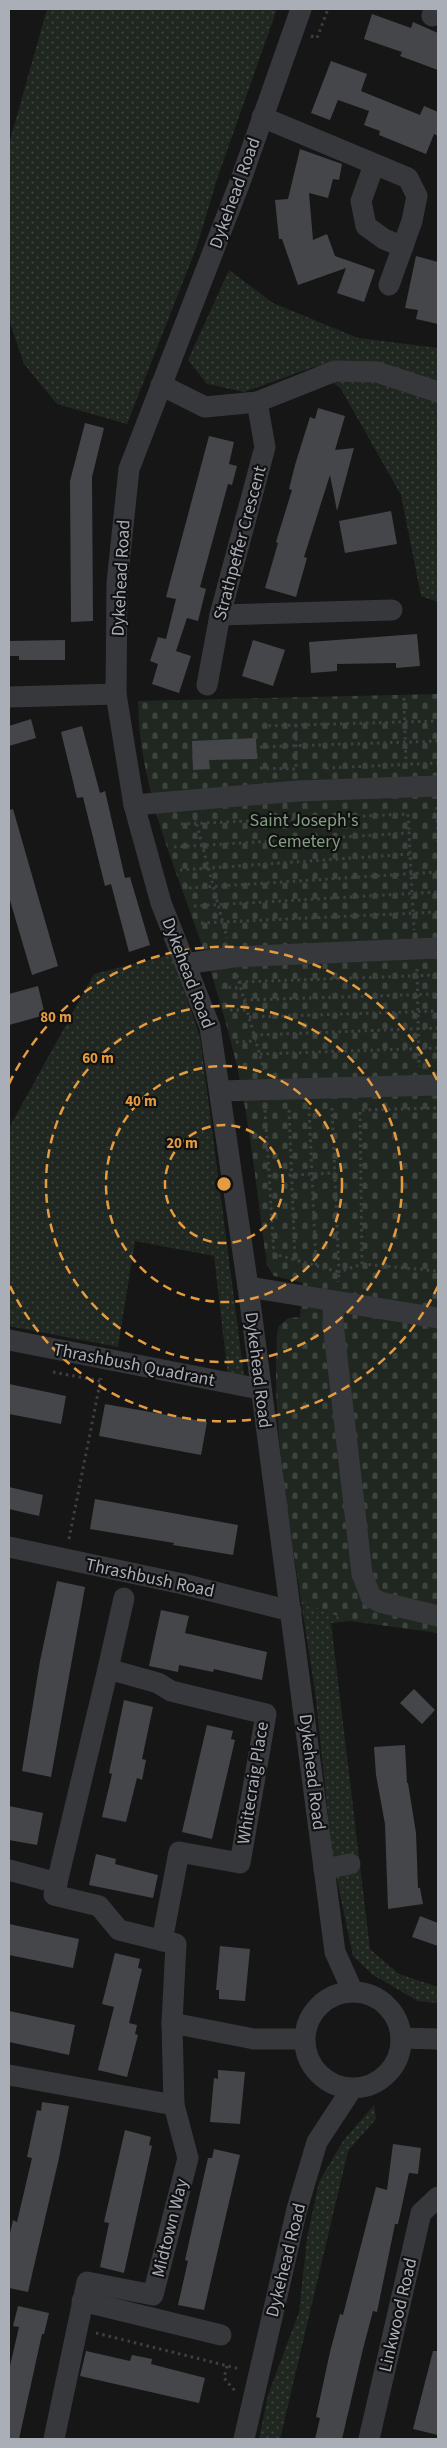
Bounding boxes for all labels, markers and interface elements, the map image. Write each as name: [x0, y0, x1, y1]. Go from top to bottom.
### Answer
street label: Dykehead Road: [203, 134, 267, 252]
street label: Strathpeffer Crescent: [207, 463, 273, 623]
street label: Dykehead Road: [105, 519, 137, 637]
park label: Saint Joseph's Cemetery: [250, 808, 358, 854]
street label: Dykehead Road: [155, 914, 221, 1032]
text: 80 m: [40, 1007, 72, 1028]
text: 60 m: [82, 1048, 114, 1069]
text: 40 m: [125, 1091, 157, 1112]
text: 20 m: [166, 1133, 198, 1154]
centre of rings: [215, 1175, 233, 1193]
street label: Dykehead Road: [238, 1311, 278, 1429]
street label: Thrashbush Quadrant: [51, 1337, 217, 1393]
street label: Thrashbush Road: [83, 1552, 217, 1604]
street label: Dykehead Road: [292, 1713, 332, 1831]
street label: Whitecraig Place: [231, 1720, 275, 1846]
street label: Midtown Way: [146, 2176, 194, 2280]
street label: Dykehead Road: [260, 2200, 312, 2320]
street label: Linkwood Road: [373, 2255, 423, 2375]

